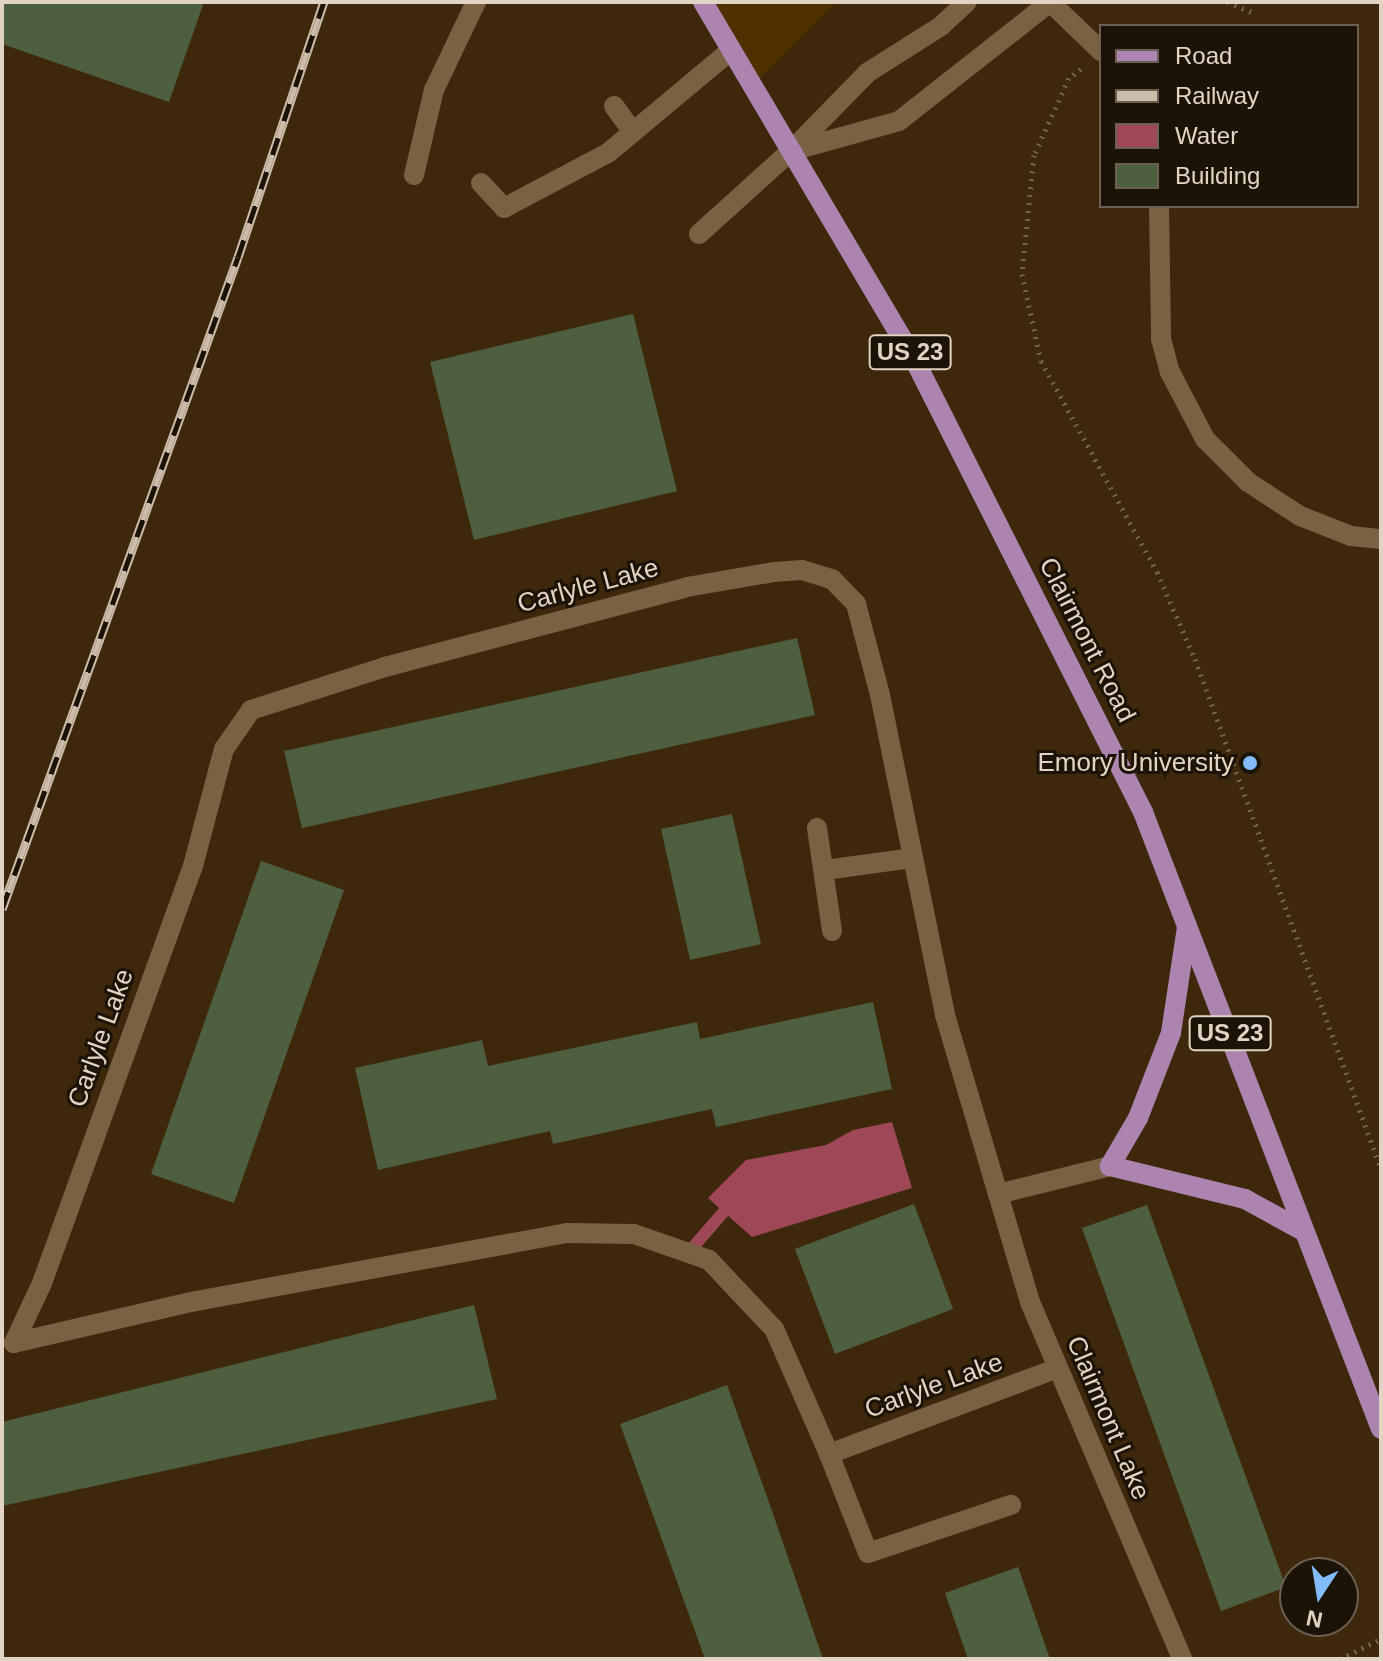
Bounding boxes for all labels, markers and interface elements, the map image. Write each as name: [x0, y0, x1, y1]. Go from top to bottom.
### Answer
legend: [1099, 24, 1359, 208]
text: Road: [1175, 42, 1232, 69]
text: Railway: [1175, 82, 1259, 109]
text: Water: [1175, 122, 1238, 149]
text: Building: [1175, 162, 1260, 189]
road number: US 23: [868, 332, 952, 372]
street label: Carlyle Lake: [514, 552, 662, 620]
street label: Clairmont Road: [1032, 552, 1142, 728]
place label: Emory University: [1038, 747, 1234, 779]
marker: Emory University: [1241, 754, 1259, 772]
street label: Carlyle Lake: [62, 965, 140, 1111]
road number: US 23: [1188, 1013, 1272, 1053]
street label: Clairmont Lake: [1059, 1331, 1157, 1505]
street label: Carlyle Lake: [861, 1347, 1007, 1425]
north arrow: [1279, 1557, 1359, 1637]
text: N: [1304, 1605, 1325, 1633]

